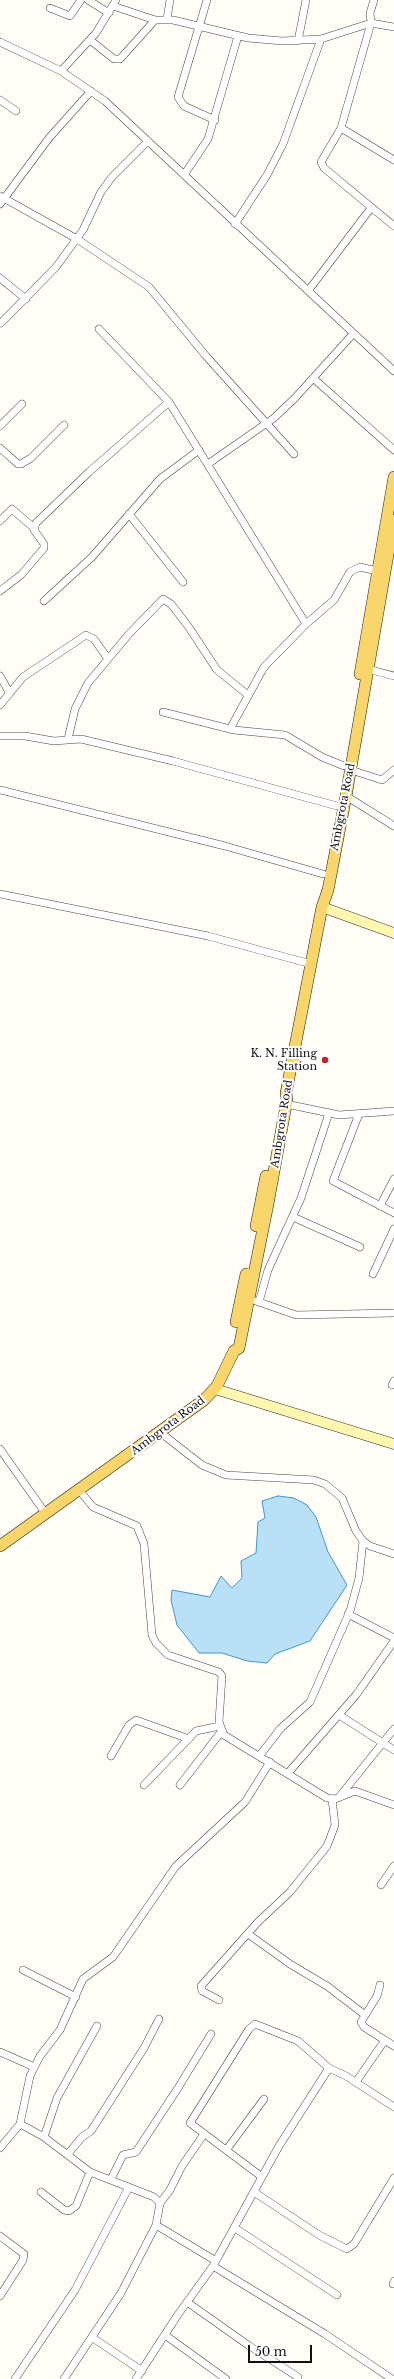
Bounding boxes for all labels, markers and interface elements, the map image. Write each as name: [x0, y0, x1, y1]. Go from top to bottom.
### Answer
street label: Ambgrota Road: [328, 762, 358, 852]
place label: K. N. Filling Station: [250, 1047, 317, 1073]
marker: K. N. Filling Station: [320, 1055, 330, 1065]
street label: Ambgrota Road: [269, 1079, 295, 1169]
street label: Ambgrota Road: [128, 1394, 208, 1458]
scale bar: [250, 2337, 314, 2363]
text: 50 m: [255, 2344, 287, 2359]

